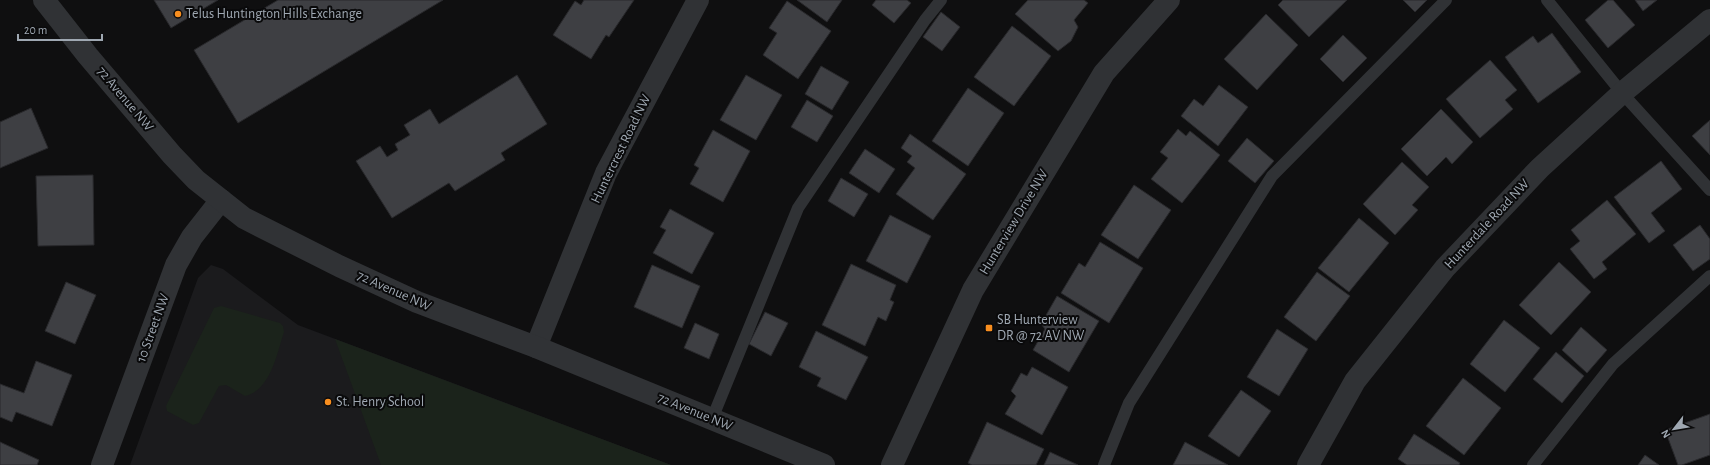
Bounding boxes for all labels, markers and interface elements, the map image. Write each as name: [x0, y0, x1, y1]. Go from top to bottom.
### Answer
place label: Telus Huntington Hills Exchange: [186, 7, 362, 21]
marker: Telus Huntington Hills Exchange: [173, 9, 183, 19]
scale bar: [18, 16, 102, 42]
text: 20 m: [24, 24, 47, 36]
street label: 72 Avenue NW: [94, 64, 156, 134]
street label: Huntercrest Road NW: [589, 92, 654, 206]
street label: Hunterview Drive NW: [977, 167, 1051, 277]
street label: Hunterdale Road NW: [1442, 176, 1532, 271]
street label: 72 Avenue NW: [355, 268, 434, 314]
street label: 10 Street NW: [134, 291, 172, 364]
place label: SB Hunterview DR @ 72 AV NW: [997, 313, 1085, 343]
marker: SB Hunterview DR @ 72 AV NW: [984, 323, 994, 333]
street label: 72 Avenue NW: [656, 391, 735, 434]
place label: St. Henry School: [336, 395, 424, 409]
marker: St. Henry School: [323, 397, 333, 407]
north arrow: [1654, 409, 1694, 449]
text: N: [1659, 428, 1673, 440]

